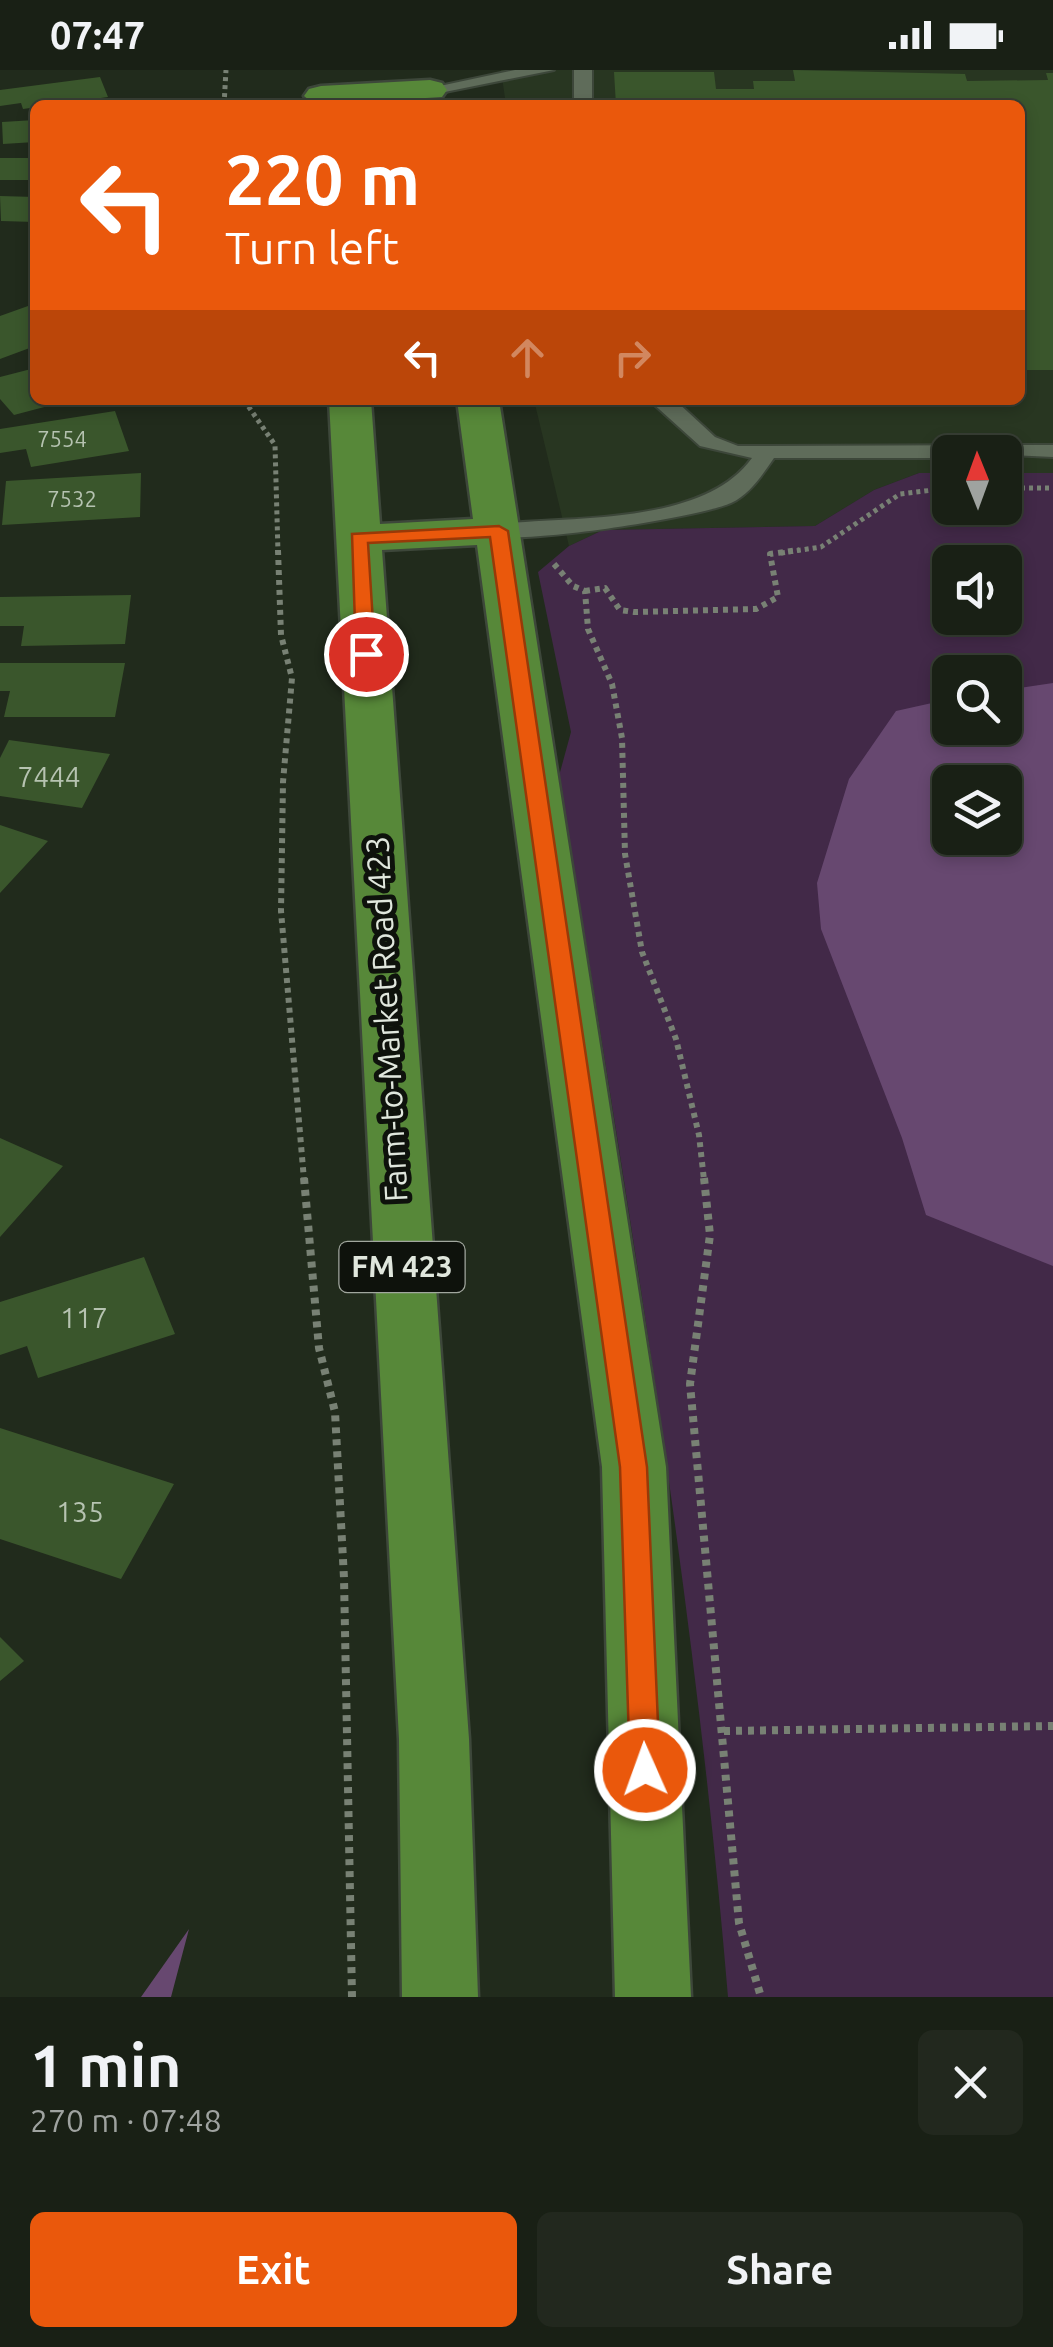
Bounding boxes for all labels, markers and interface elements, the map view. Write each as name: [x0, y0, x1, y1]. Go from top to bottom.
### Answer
text: 07:47: [50, 14, 145, 56]
icon: left: [60, 140, 190, 270]
text: 220 m: [225, 140, 420, 218]
text: Turn left: [225, 222, 399, 273]
icon: left: [395, 330, 450, 385]
icon: ahead: [500, 330, 555, 385]
icon: right: [605, 330, 660, 385]
house number: 7554: [37, 426, 87, 451]
north arrow: [932, 435, 1022, 525]
map controls: [932, 435, 1022, 855]
house number: 7532: [47, 486, 97, 511]
button: sound: [932, 545, 1022, 635]
pin: [324, 612, 409, 697]
icon: arrive: [339, 627, 394, 682]
button: search: [932, 655, 1022, 745]
house number: 7444: [17, 761, 81, 792]
button: layers: [932, 765, 1022, 855]
street label: Farm-to-Market Road 423: [358, 835, 414, 1203]
road number: FM 423: [340, 1242, 464, 1292]
house number: 117: [60, 1302, 108, 1333]
house number: 135: [56, 1496, 104, 1527]
position arrow: [593, 1718, 697, 1822]
button: close: [918, 2030, 1023, 2135]
text: 1 min: [30, 2031, 182, 2098]
text: 270 m · 07:48: [30, 2102, 222, 2138]
button: Exit: [30, 2212, 517, 2327]
button: Share: [537, 2212, 1023, 2327]

